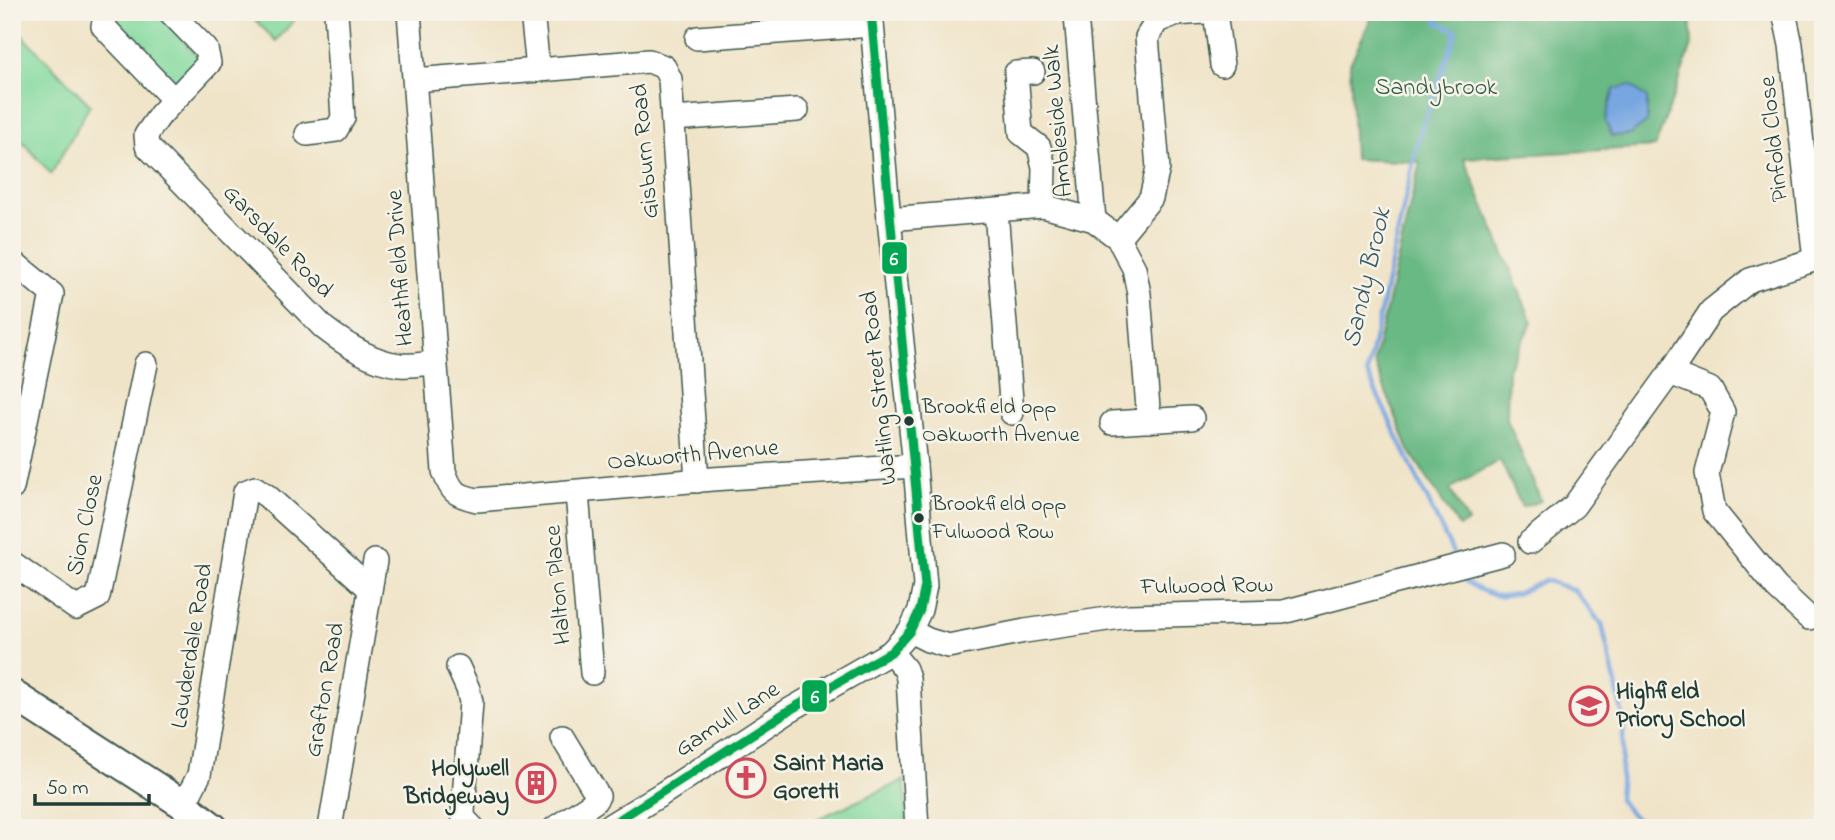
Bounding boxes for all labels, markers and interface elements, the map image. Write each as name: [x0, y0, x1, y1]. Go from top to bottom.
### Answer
street label: Ambleside Walk: [1035, 43, 1083, 199]
park label: Sandybrook: [1375, 71, 1497, 107]
street label: Pinfold Close: [1751, 74, 1799, 204]
street label: Gisburn Road: [623, 82, 669, 220]
street label: Garsdale Road: [213, 177, 341, 307]
street label: Heathfield Drive: [378, 188, 424, 348]
water label: Sandy Brook: [1333, 203, 1403, 352]
line badge: 6: [881, 241, 908, 275]
text: 6: [890, 247, 899, 274]
street label: Watling Street Road: [852, 289, 908, 487]
place label: Brookfield opp Oakworth Avenue: [921, 392, 1080, 452]
marker: Brookfield opp Oakworth Avenue: [902, 414, 916, 428]
street label: Oakworth Avenue: [606, 431, 780, 481]
street label: Sion Close: [58, 471, 114, 579]
place label: Brookfield opp Fulwood Row: [931, 489, 1066, 549]
marker: Brookfield opp Fulwood Row: [912, 511, 926, 525]
street label: Halton Place: [536, 523, 582, 646]
street label: Lauderdale Road: [163, 560, 223, 731]
street label: Fulwood Row: [1139, 568, 1274, 606]
street label: Grafton Road: [297, 619, 355, 760]
street label: Gamull Lane: [669, 673, 788, 767]
place label: Highfield Priory School: [1616, 675, 1745, 739]
line badge: 6: [801, 679, 828, 713]
text: 6: [811, 685, 820, 712]
school or university icon: Highfield Priory School: [1568, 685, 1610, 727]
place label: Saint Maria Goretti: [773, 747, 884, 810]
place label: Holywell Bridgeway: [403, 752, 509, 816]
church icon: Saint Maria Goretti: [725, 757, 767, 799]
building icon: Holywell Bridgeway: [515, 762, 557, 804]
scale bar: [35, 763, 149, 807]
text: 50 m: [46, 774, 89, 804]

